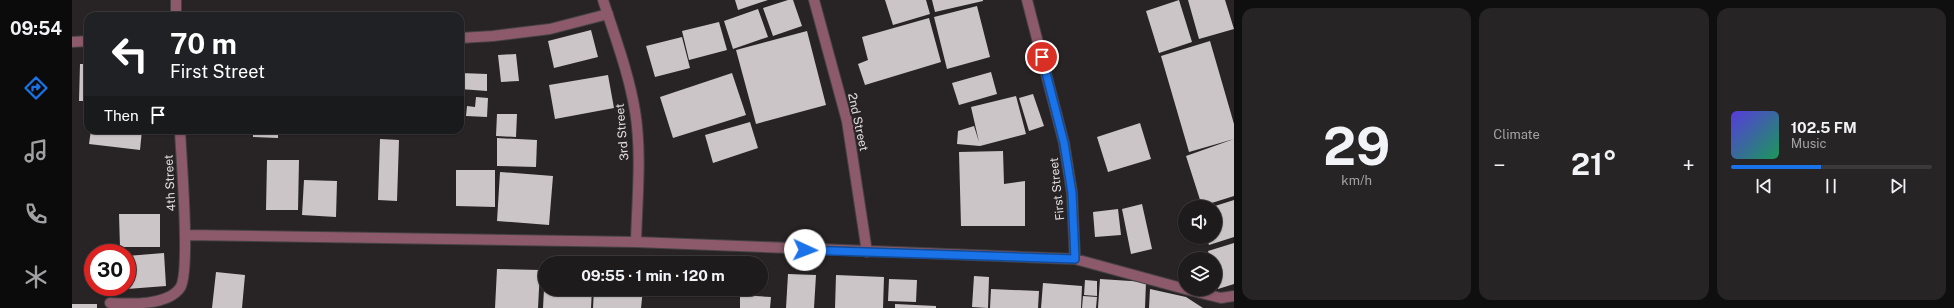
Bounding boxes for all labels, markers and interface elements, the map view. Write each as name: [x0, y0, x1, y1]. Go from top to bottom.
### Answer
text: 09:54: [10, 18, 62, 39]
text: 70 m: [170, 27, 237, 60]
icon: left: [104, 28, 156, 80]
pin: [1025, 40, 1059, 74]
icon: arrive: [1031, 46, 1053, 68]
text: First Street: [170, 61, 265, 82]
icon: directions: [22, 74, 50, 102]
street label: 2nd Street: [845, 92, 871, 153]
street label: 3rd Street: [613, 103, 631, 161]
icon: arrive: [147, 104, 169, 126]
text: Then: [104, 107, 139, 124]
text: 29: [1323, 116, 1390, 177]
text: 102.5 FM: [1791, 119, 1857, 136]
text: Climate: [1493, 127, 1540, 142]
text: Music: [1791, 136, 1827, 151]
icon: music: [22, 137, 50, 165]
text: 21°: [1571, 146, 1617, 182]
text: −: [1493, 152, 1506, 178]
text: +: [1682, 152, 1695, 178]
street label: 4th Street: [161, 154, 178, 212]
street label: First Street: [1047, 156, 1067, 221]
text: km/h: [1341, 173, 1372, 188]
icon: previous: [1753, 175, 1775, 197]
icon: pause: [1820, 175, 1842, 197]
icon: next: [1887, 175, 1909, 197]
icon: phone: [22, 200, 50, 228]
map controls: [1178, 200, 1222, 296]
button: sound: [1178, 200, 1222, 244]
position arrow: [784, 229, 826, 271]
speed limit sign: 30: [84, 244, 136, 296]
button: layers: [1178, 252, 1222, 296]
icon: climate: [22, 263, 50, 291]
text: 09:55 · 1 min · 120 m: [581, 267, 725, 284]

